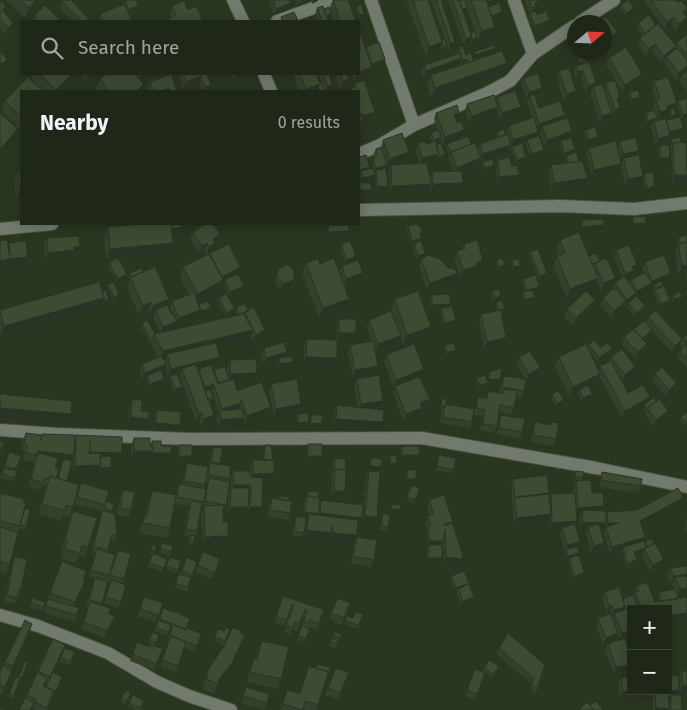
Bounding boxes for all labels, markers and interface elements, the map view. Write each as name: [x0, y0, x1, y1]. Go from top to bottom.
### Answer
north arrow: [567, 15, 612, 60]
search box: [20, 20, 360, 75]
icon: search: [38, 34, 66, 62]
text: Search here: [78, 36, 179, 59]
text: Nearby: [40, 110, 108, 136]
text: 0 results: [278, 113, 340, 132]
map controls: [627, 605, 672, 695]
button: +: [627, 605, 672, 650]
button: −: [627, 650, 672, 695]

